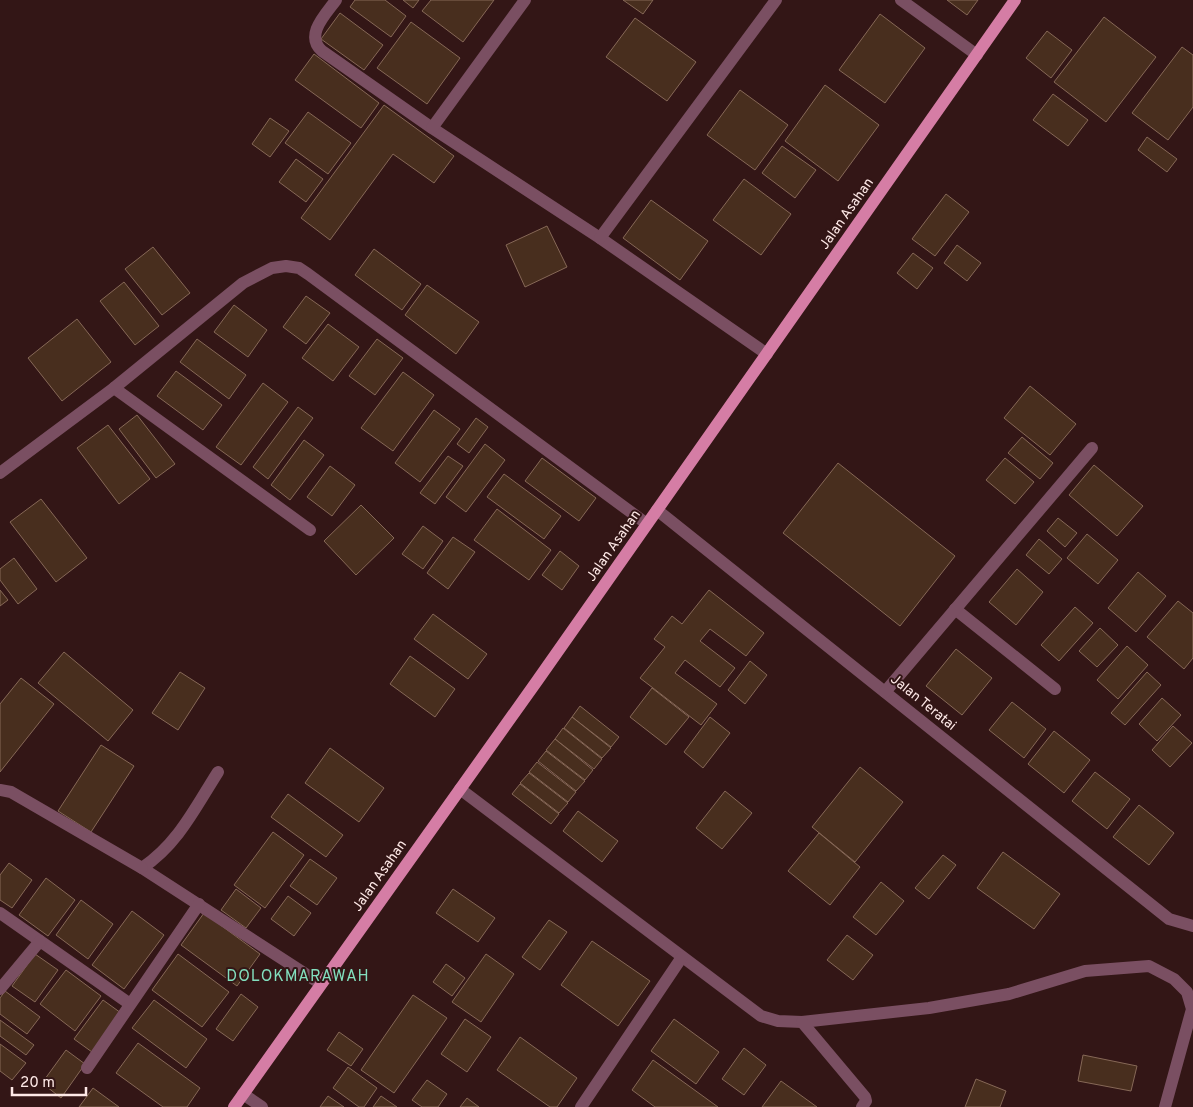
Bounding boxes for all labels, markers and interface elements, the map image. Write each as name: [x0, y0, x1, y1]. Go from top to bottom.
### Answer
street label: Jalan Asahan: [816, 175, 878, 253]
street label: Jalan Asahan: [583, 507, 645, 585]
street label: Jalan Teratai: [887, 671, 959, 735]
street label: Jalan Asahan: [349, 837, 411, 915]
district label: DOLOKMARAWAH: [226, 967, 370, 987]
scale bar: [12, 1064, 86, 1096]
text: 20 m: [20, 1074, 55, 1093]

